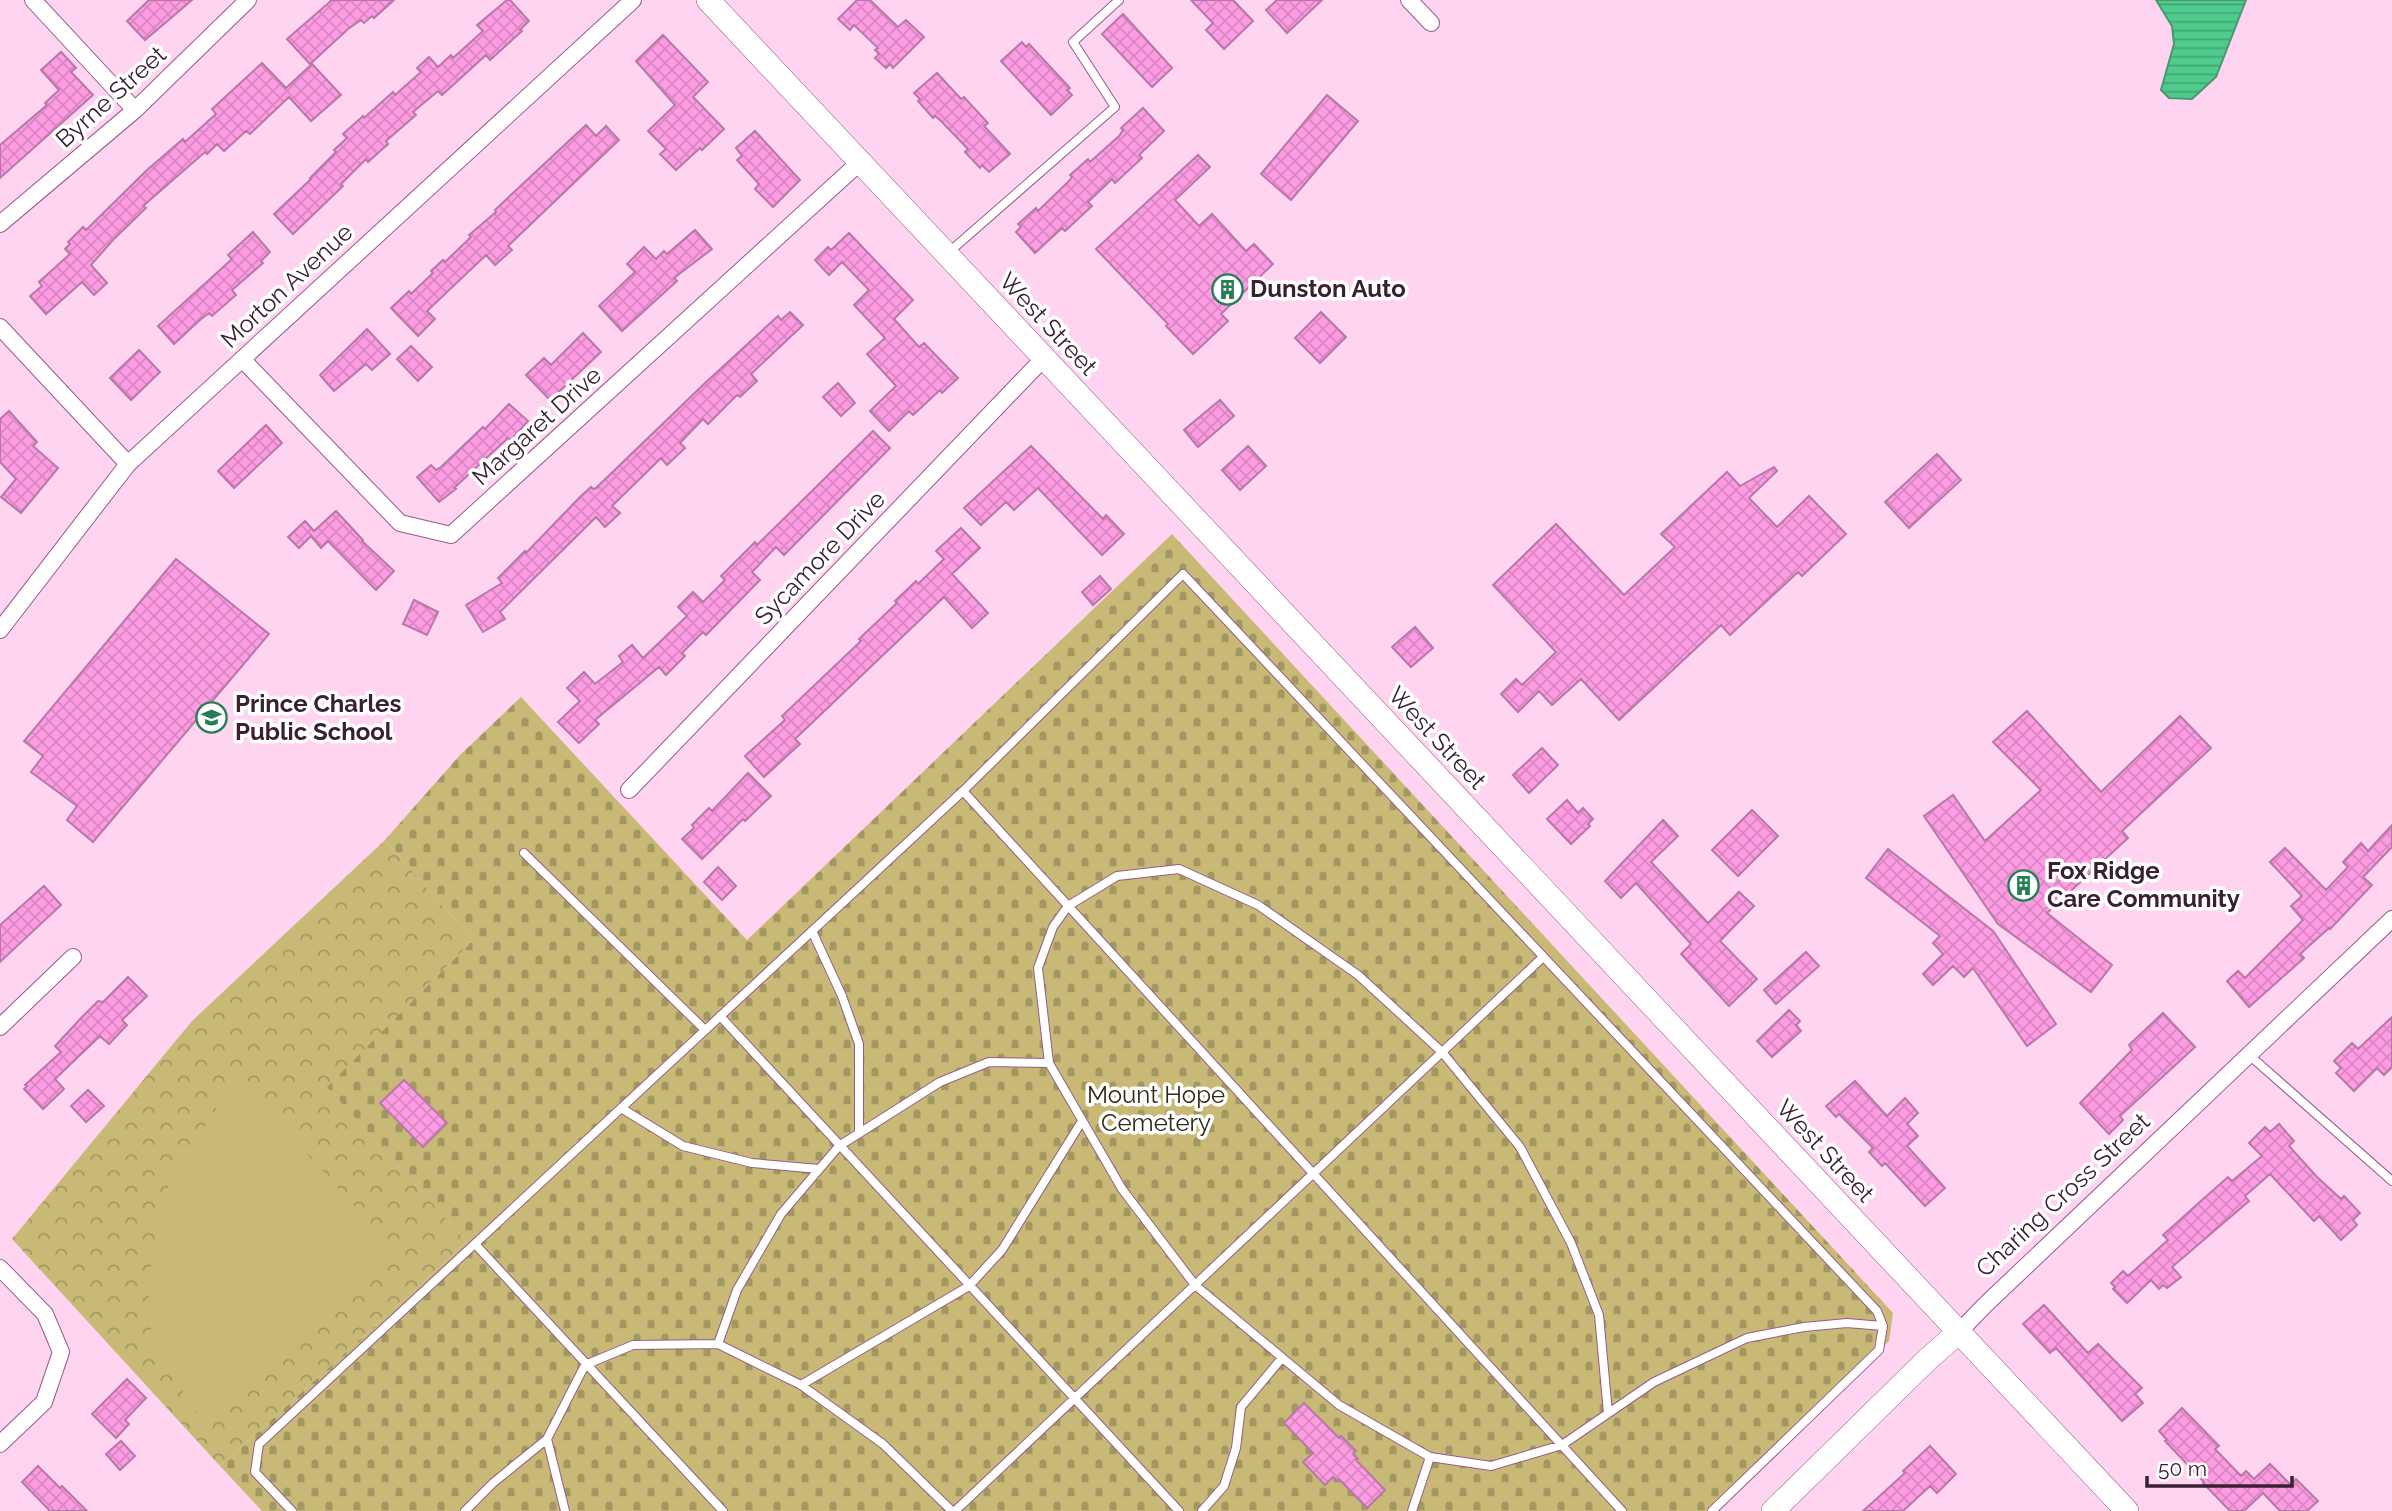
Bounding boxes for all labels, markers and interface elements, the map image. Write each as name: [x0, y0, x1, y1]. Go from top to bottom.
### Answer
street label: Byrne Street: [50, 40, 172, 154]
street label: Morton Avenue: [215, 217, 358, 354]
street label: West Street: [993, 266, 1103, 381]
building icon: Dunston Auto: [1210, 272, 1244, 306]
place label: Dunston Auto: [1250, 274, 1406, 303]
street label: Margaret Drive: [466, 360, 607, 491]
street label: Sycamore Drive: [748, 485, 891, 631]
street label: West Street: [1382, 680, 1492, 795]
place label: Prince Charles Public School: [235, 689, 401, 746]
school or university icon: Prince Charles Public School: [195, 701, 229, 735]
place label: Fox Ridge Care Community: [2047, 856, 2240, 913]
building icon: Fox Ridge Care Community: [2007, 868, 2041, 902]
park label: Mount Hope Cemetery: [1087, 1080, 1225, 1137]
street label: West Street: [1770, 1093, 1880, 1208]
street label: Charing Cross Street: [1970, 1107, 2155, 1283]
scale bar: [2147, 1444, 2292, 1488]
text: 50 m: [2158, 1456, 2207, 1481]

